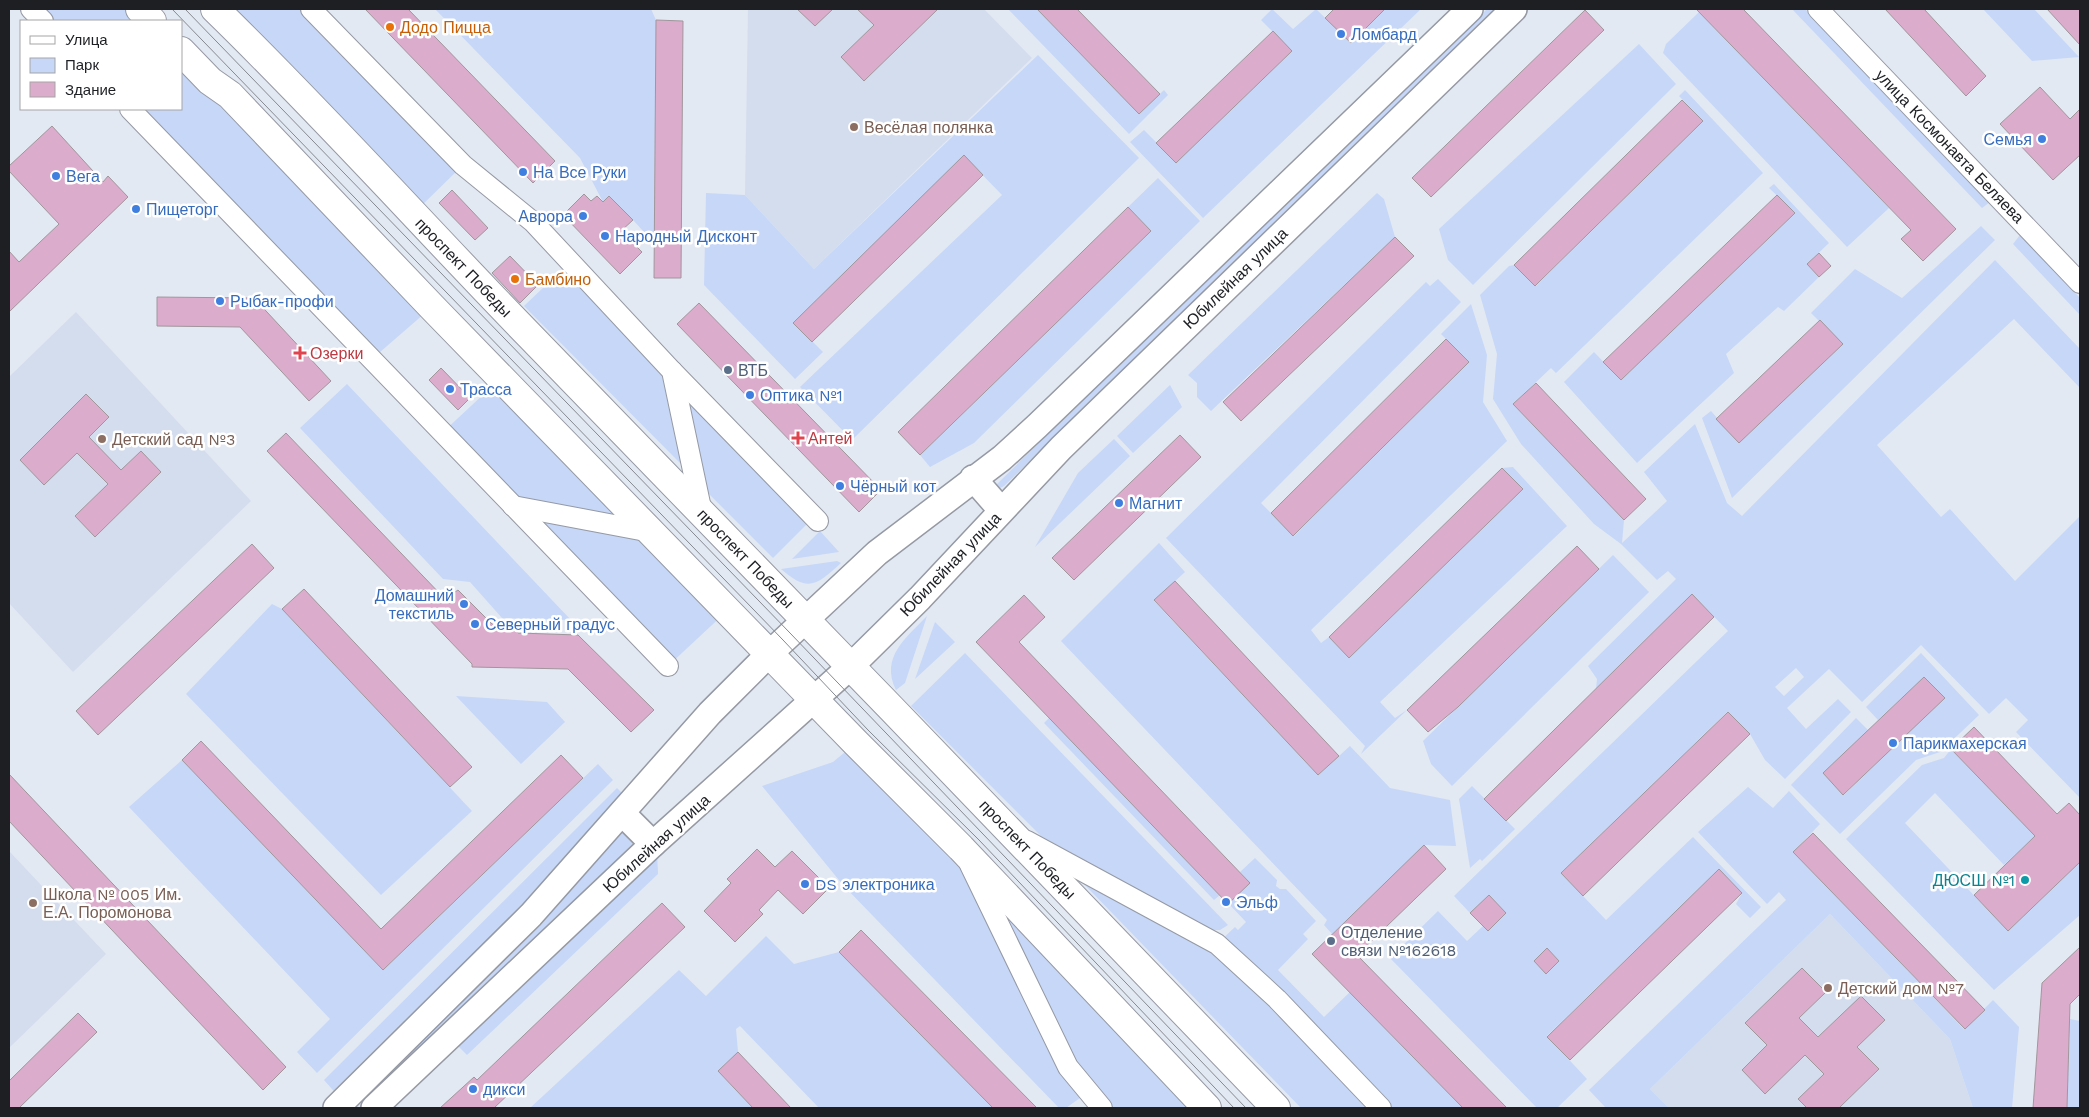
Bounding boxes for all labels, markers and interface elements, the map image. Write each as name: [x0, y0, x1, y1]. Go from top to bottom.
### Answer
place label: Додо Пицца: [400, 18, 491, 37]
legend: [20, 20, 182, 110]
marker: Додо Пицца: [384, 21, 396, 33]
place label: Ломбард: [1351, 25, 1417, 44]
marker: Ломбард: [1335, 28, 1347, 40]
text: Улица: [65, 31, 108, 49]
text: Парк: [65, 56, 99, 74]
street label: улица Космонавта Беляева: [1871, 66, 2028, 227]
text: Здание: [65, 81, 116, 99]
place label: Весёлая полянка: [864, 118, 993, 137]
marker: Весёлая полянка: [848, 121, 860, 133]
place label: Семья: [1984, 130, 2032, 149]
marker: Семья: [2036, 133, 2048, 145]
place label: На Все Руки: [533, 163, 627, 182]
marker: На Все Руки: [517, 166, 529, 178]
place label: Вега: [66, 167, 100, 186]
marker: Вега: [50, 170, 62, 182]
place label: Пищеторг: [146, 200, 219, 219]
marker: Пищеторг: [130, 203, 142, 215]
place label: Аврора: [518, 207, 573, 226]
marker: Аврора: [577, 210, 589, 222]
street label: проспект Победы: [411, 214, 516, 321]
street label: Юбилейная улица: [1179, 224, 1291, 333]
place label: Народный Дисконт: [615, 227, 758, 246]
marker: Народный Дисконт: [599, 230, 611, 242]
place label: Бамбино: [525, 270, 591, 289]
marker: Бамбино: [509, 273, 521, 285]
place label: Рыбак-профи: [230, 292, 334, 311]
marker: Рыбак-профи: [214, 295, 226, 307]
place label: Озерки: [310, 344, 363, 363]
marker: Озерки: [294, 347, 306, 359]
place label: ВТБ: [738, 361, 768, 380]
marker: ВТБ: [722, 364, 734, 376]
place label: Трасса: [460, 380, 512, 399]
marker: Трасса: [444, 383, 456, 395]
place label: Оптика №1: [760, 386, 843, 405]
marker: Оптика №1: [744, 389, 756, 401]
place label: Антей: [808, 429, 853, 448]
place label: Детский сад №3: [112, 430, 235, 449]
marker: Антей: [792, 432, 804, 444]
marker: Детский сад №3: [96, 433, 108, 445]
place label: Чёрный кот: [850, 477, 937, 496]
marker: Чёрный кот: [834, 480, 846, 492]
place label: Магнит: [1129, 494, 1183, 513]
marker: Магнит: [1113, 497, 1125, 509]
street label: проспект Победы: [693, 505, 798, 612]
street label: Юбилейная улица: [896, 508, 1005, 620]
place label: Домашний текстиль: [375, 586, 454, 623]
marker: Домашний текстиль: [458, 598, 470, 610]
place label: Северный градус: [485, 615, 615, 634]
marker: Северный градус: [469, 618, 481, 630]
place label: Парикмахерская: [1903, 734, 2027, 753]
marker: Парикмахерская: [1887, 737, 1899, 749]
street label: Юбилейная улица: [599, 790, 714, 896]
street label: проспект Победы: [975, 796, 1080, 903]
place label: ДЮСШ №1: [1933, 871, 2015, 890]
marker: ДЮСШ №1: [2019, 874, 2031, 886]
place label: DS электроника: [815, 875, 935, 894]
marker: DS электроника: [799, 878, 811, 890]
place label: Школа № 005 Им. Е.А. Поромонова: [43, 885, 181, 922]
place label: Эльф: [1236, 893, 1278, 912]
marker: Эльф: [1220, 896, 1232, 908]
marker: Школа № 005 Им. Е.А. Поромонова: [27, 897, 39, 909]
place label: Отделение связи №162618: [1341, 923, 1456, 960]
marker: Отделение связи №162618: [1325, 935, 1337, 947]
place label: Детский дом №7: [1838, 979, 1964, 998]
marker: Детский дом №7: [1822, 982, 1834, 994]
place label: дикси: [483, 1080, 525, 1099]
marker: дикси: [467, 1083, 479, 1095]

